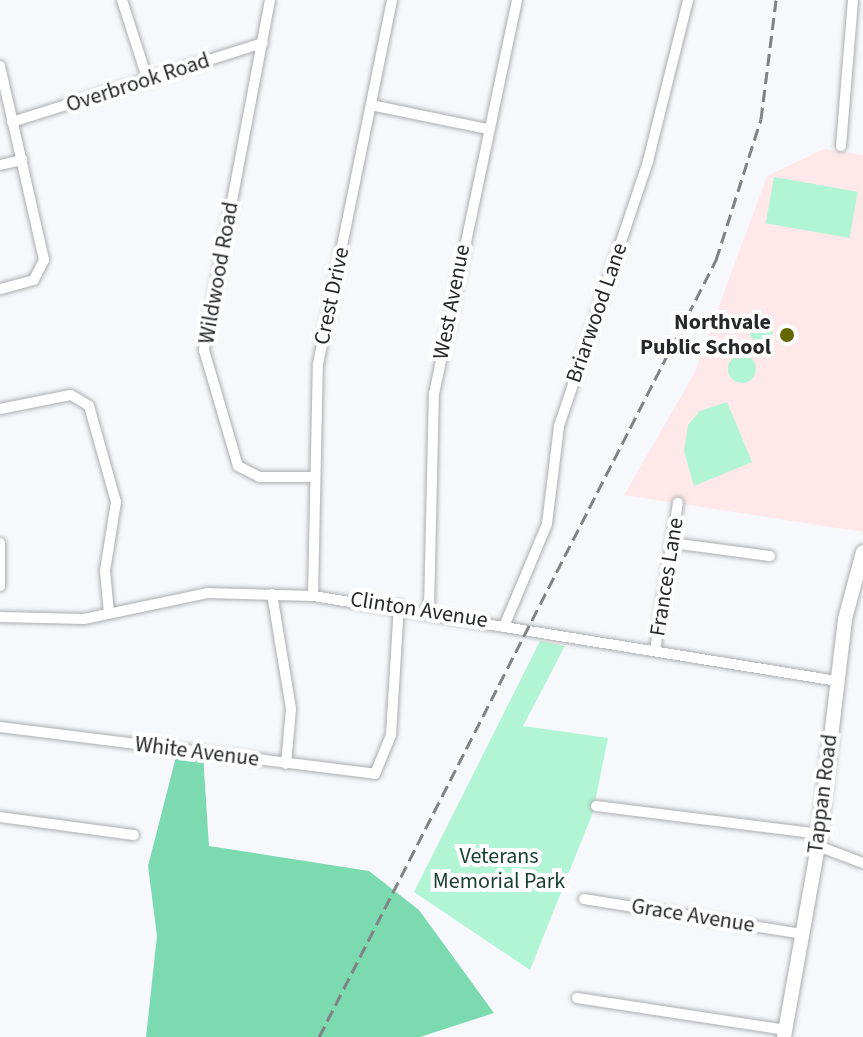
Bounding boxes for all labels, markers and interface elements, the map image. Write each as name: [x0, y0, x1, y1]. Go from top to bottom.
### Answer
street label: Overbrook Road: [63, 47, 213, 119]
street label: Wildwood Road: [194, 200, 244, 346]
street label: Briarwood Lane: [561, 240, 633, 386]
street label: West Avenue: [428, 242, 476, 362]
street label: Crest Drive: [309, 245, 355, 347]
place label: Northvale Public School: [640, 309, 771, 360]
marker: Northvale Public School: [778, 326, 796, 344]
street label: Frances Lane: [645, 516, 689, 638]
street label: Clinton Avenue: [348, 586, 490, 634]
street label: White Avenue: [133, 731, 261, 773]
street label: Tappan Road: [803, 733, 843, 855]
park label: Veterans Memorial Park: [433, 843, 565, 894]
street label: Grace Avenue: [629, 893, 757, 939]

